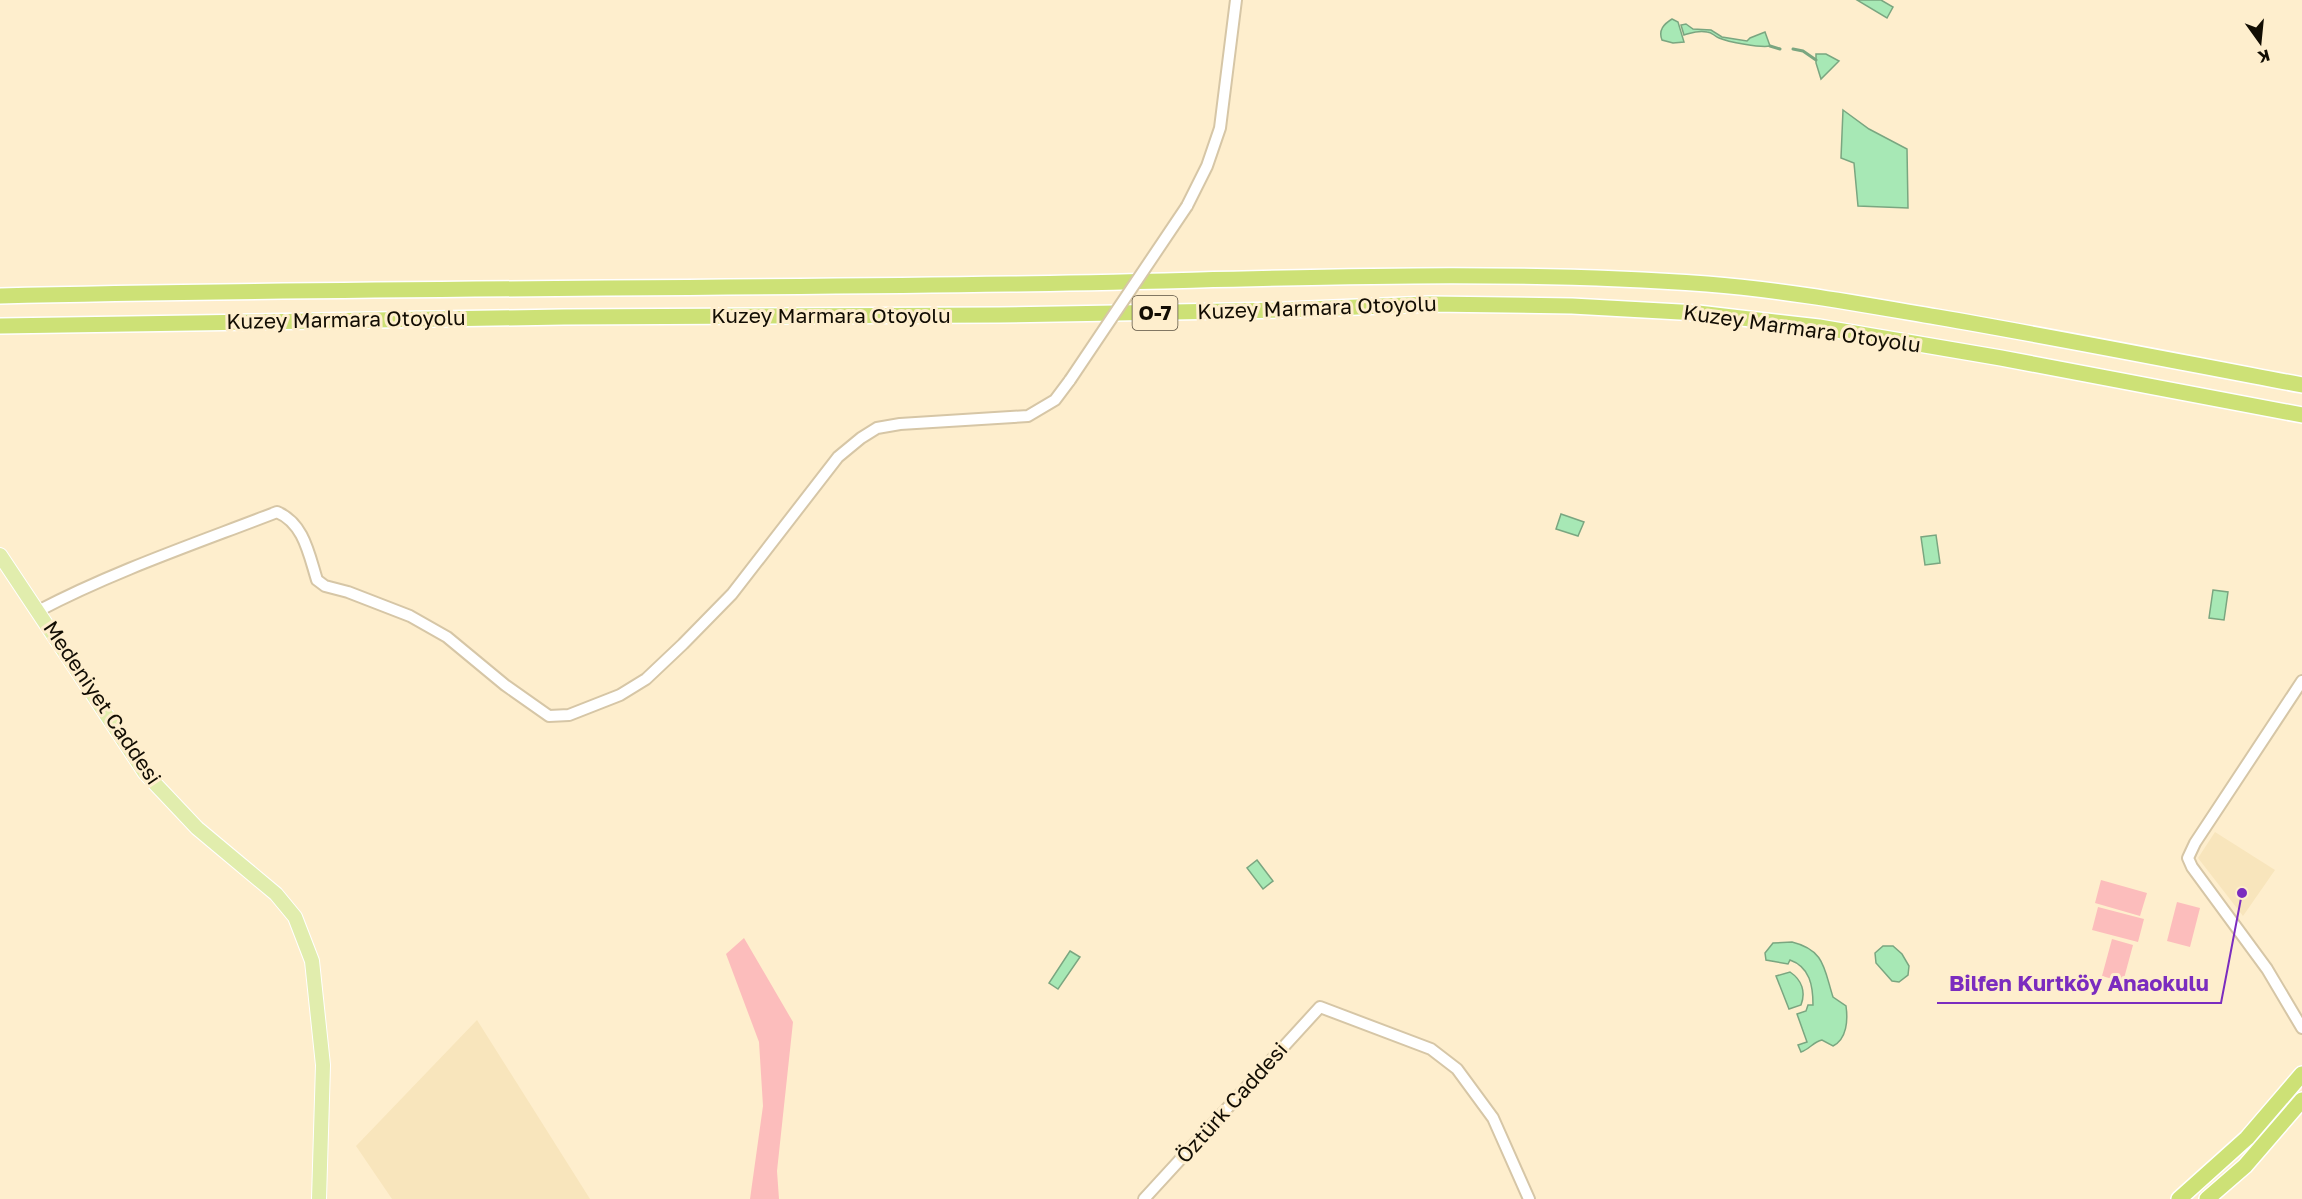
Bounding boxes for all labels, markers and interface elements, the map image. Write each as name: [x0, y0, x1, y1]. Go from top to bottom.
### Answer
north arrow: [2230, 12, 2290, 72]
text: K: [2255, 45, 2272, 68]
street label: Kuzey Marmara Otoyolu: [1197, 290, 1437, 324]
road number: O-7: [1132, 296, 1178, 330]
street label: Kuzey Marmara Otoyolu: [1682, 298, 1922, 358]
street label: Kuzey Marmara Otoyolu: [711, 302, 951, 328]
street label: Kuzey Marmara Otoyolu: [226, 304, 466, 334]
street label: Medeniyet Caddesi: [38, 616, 167, 789]
callout: Bilfen Kurtköy Anaokulu: [1937, 963, 2221, 1003]
text: Bilfen Kurtköy Anaokulu: [1949, 969, 2209, 996]
street label: Öztürk Caddesi: [1170, 1036, 1292, 1168]

